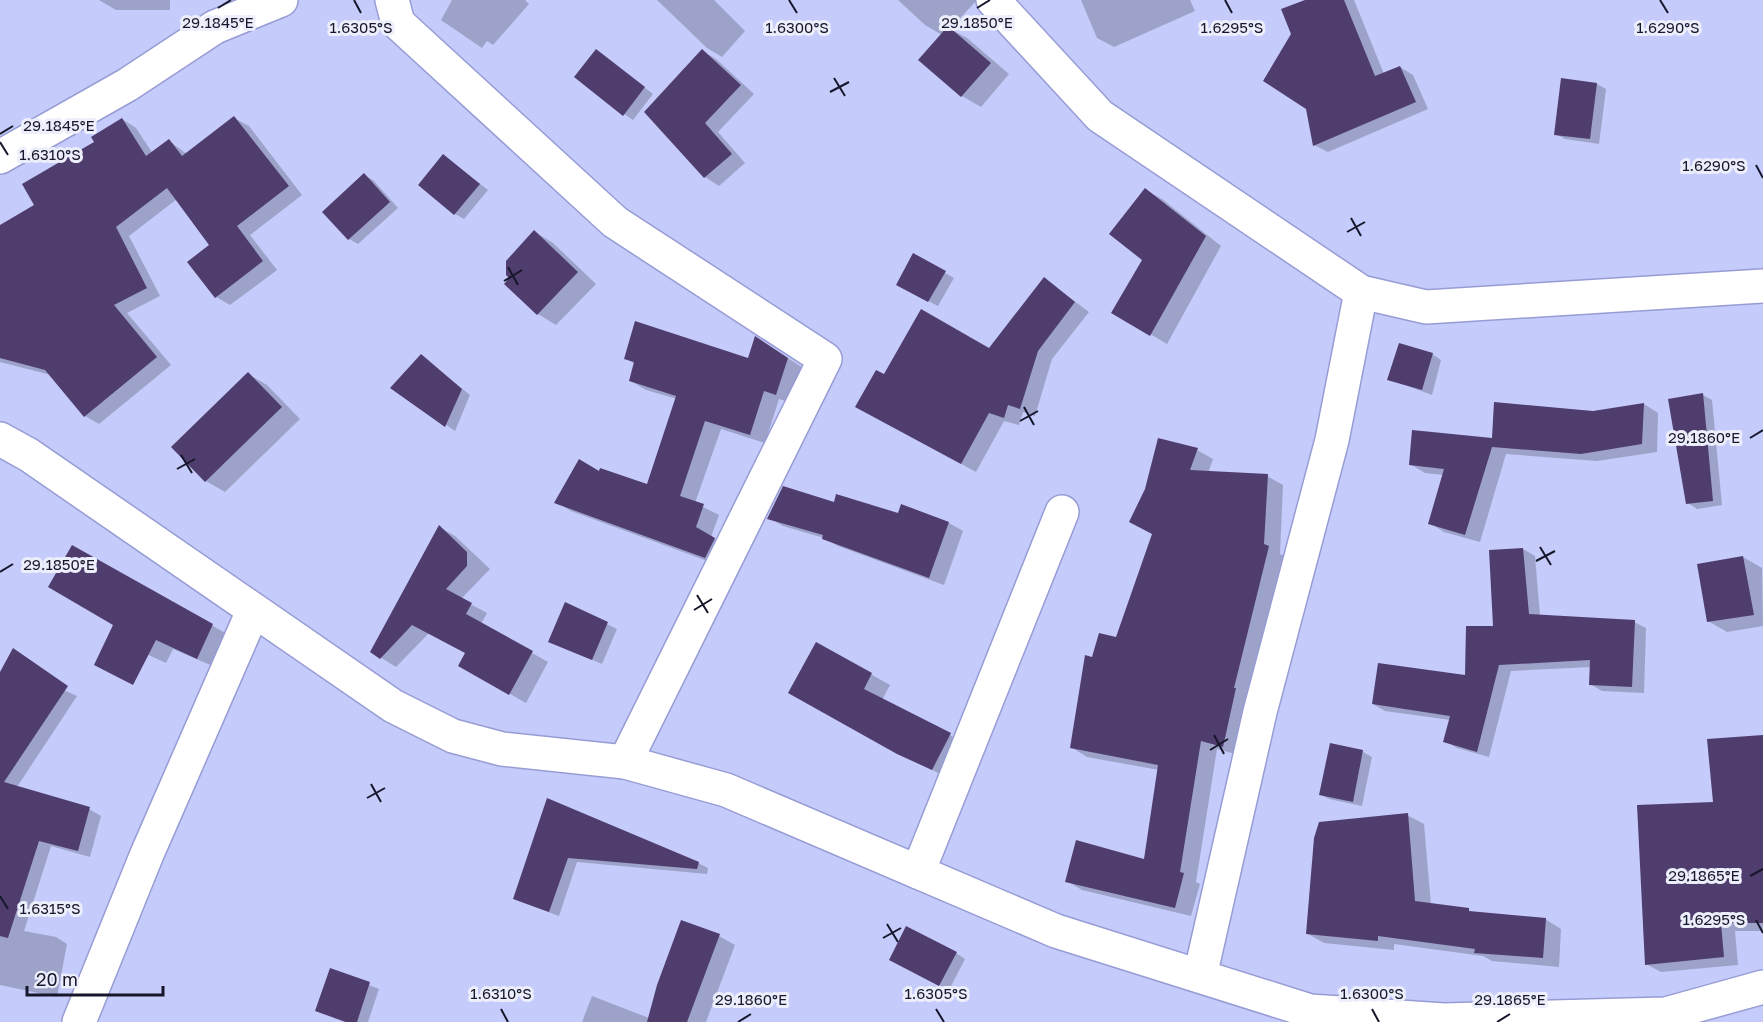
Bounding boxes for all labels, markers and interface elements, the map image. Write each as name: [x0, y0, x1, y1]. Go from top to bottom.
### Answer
text: 29.1845°E: [182, 13, 254, 31]
text: 29.1850°E: [941, 13, 1013, 31]
text: 1.6305°S: [329, 18, 393, 36]
text: 1.6300°S: [765, 18, 829, 36]
text: 1.6295°S: [1201, 18, 1263, 36]
text: 1.6290°S: [1636, 18, 1700, 36]
text: 29.1845°E: [23, 116, 95, 134]
text: 1.6310°S: [19, 145, 81, 163]
text: 1.6290°S: [1682, 156, 1746, 174]
text: 29.1860°E: [1668, 428, 1740, 446]
text: 29.1850°E: [23, 555, 95, 573]
text: 29.1865°E: [1668, 866, 1740, 884]
text: 1.6315°S: [19, 899, 81, 917]
text: 1.6295°S: [1683, 910, 1745, 928]
scale bar: [27, 959, 164, 997]
text: 20 m: [36, 968, 78, 990]
text: 1.6310°S: [470, 984, 532, 1002]
text: 1.6305°S: [904, 984, 968, 1002]
text: 1.6300°S: [1340, 984, 1404, 1002]
text: 29.1860°E: [715, 990, 787, 1008]
text: 29.1865°E: [1474, 990, 1546, 1008]

